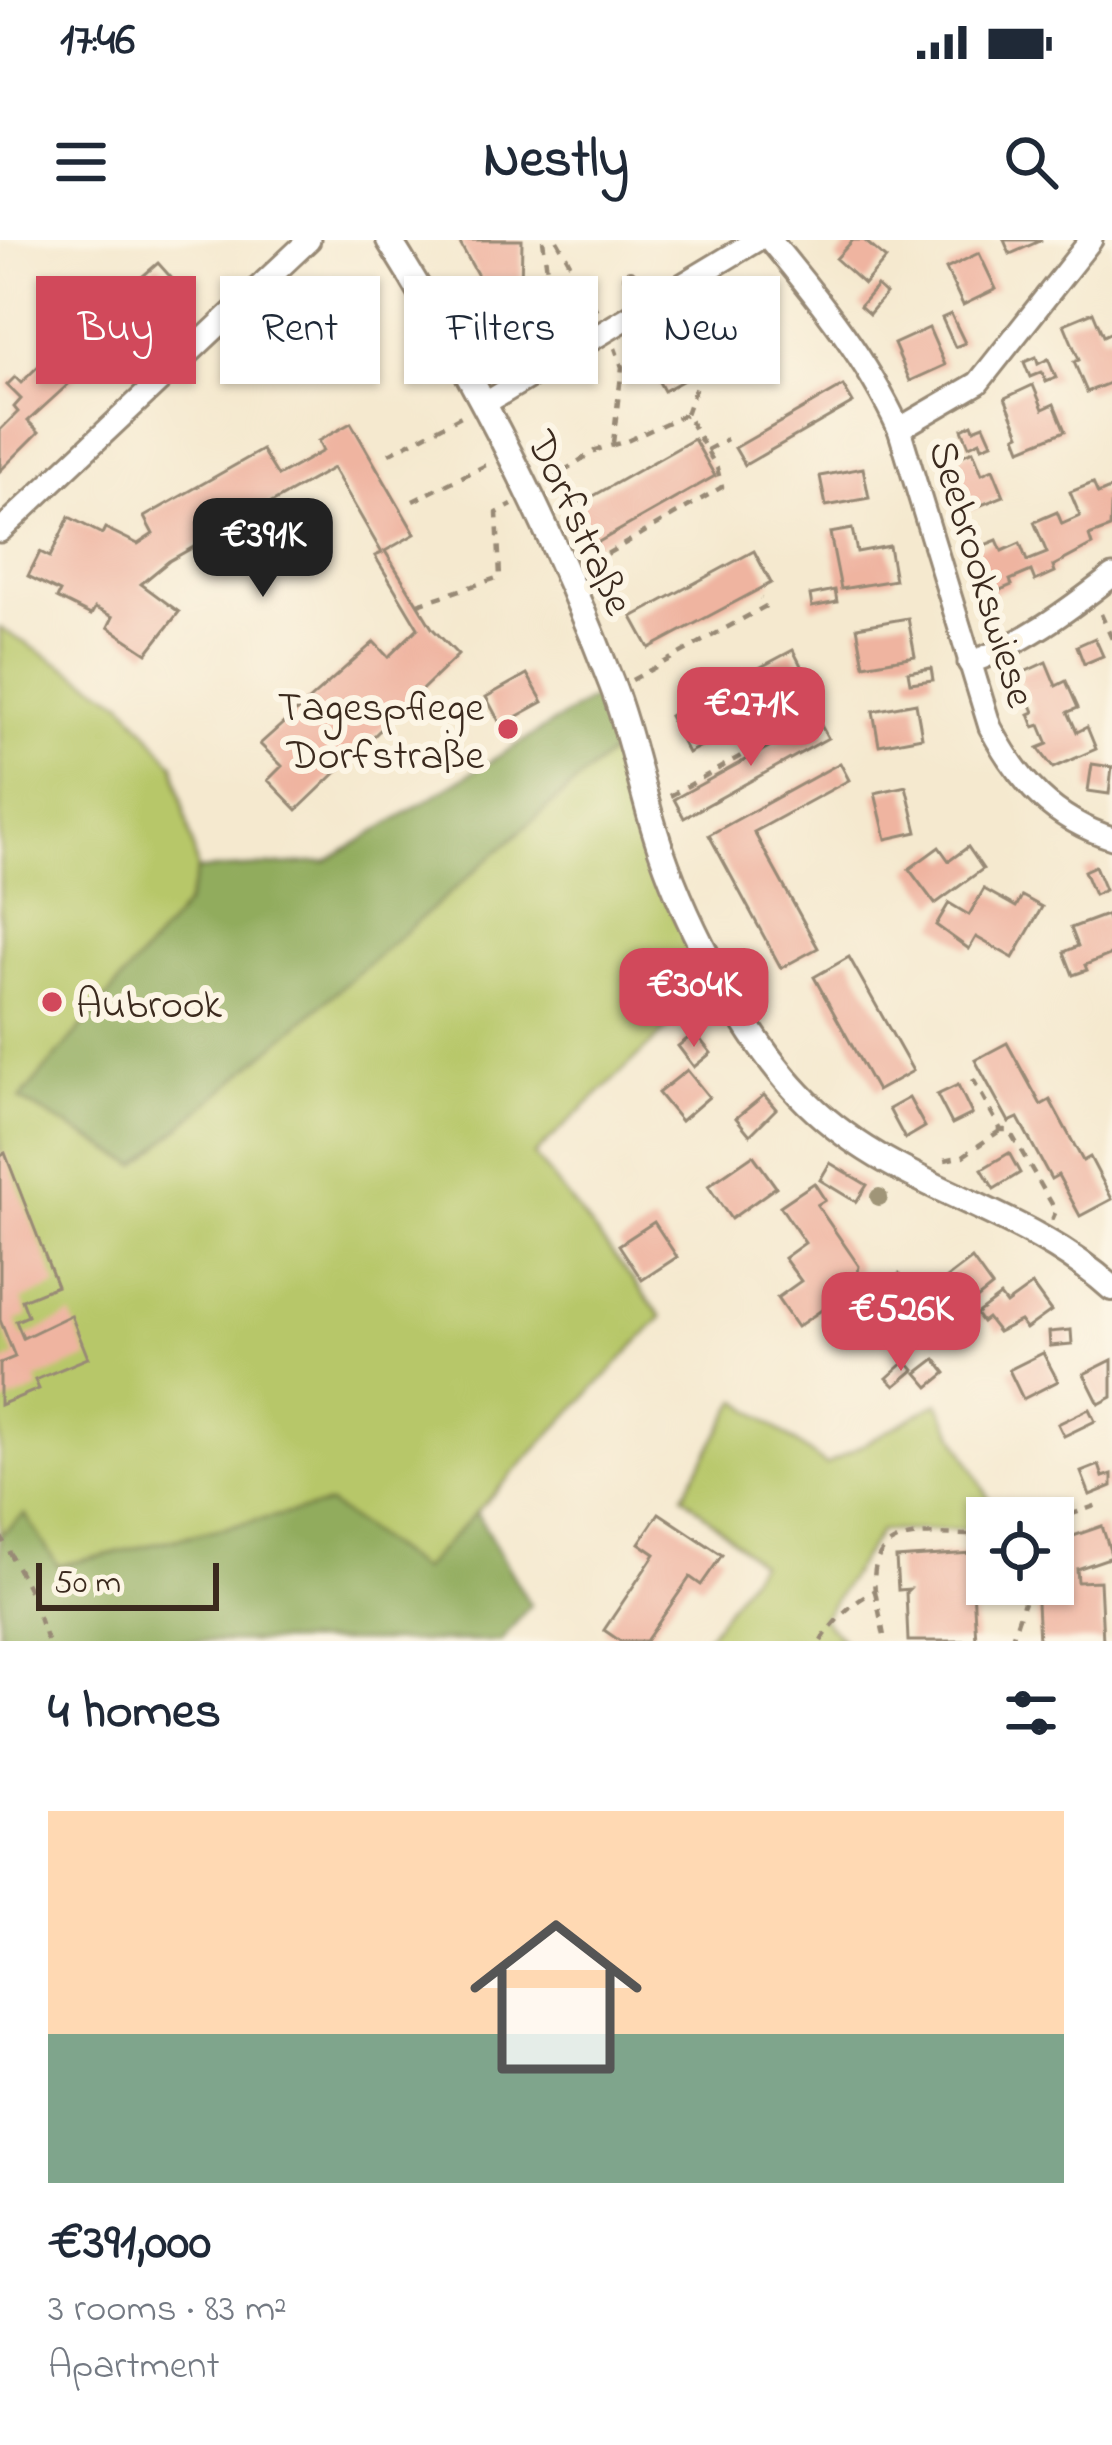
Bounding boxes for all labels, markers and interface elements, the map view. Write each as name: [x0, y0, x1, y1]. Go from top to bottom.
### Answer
text: 17:46: [60, 9, 135, 75]
text: Nestly: [483, 123, 629, 201]
icon: menu: [48, 129, 114, 195]
icon: search: [998, 129, 1064, 195]
chip: Buy: [36, 276, 196, 384]
chip: Rent: [220, 276, 380, 384]
chip: Filters: [404, 276, 598, 384]
chip: New: [622, 276, 780, 384]
street label: Dorfstraße: [508, 421, 647, 626]
street label: Seebrookswiese: [910, 433, 1049, 715]
pin: €391K: [179, 498, 347, 600]
text: €391K: [220, 508, 306, 565]
pin: €271K: [667, 667, 835, 769]
text: €271K: [704, 677, 798, 734]
place label: Tagespflege Dorfstraße: [278, 679, 484, 788]
marker: Tagespflege Dorfstraße: [495, 716, 521, 742]
pin: €304K: [610, 948, 778, 1050]
text: €304K: [646, 958, 742, 1015]
place label: Aubrook: [76, 976, 222, 1037]
marker: Aubrook: [39, 989, 65, 1015]
pin: €526K: [817, 1272, 985, 1374]
text: €526K: [849, 1282, 953, 1339]
map controls: [966, 1497, 1074, 1605]
button: locate: [966, 1497, 1074, 1605]
scale bar: [36, 1557, 219, 1610]
text: 50 m: [54, 1560, 121, 1608]
text: 4 homes: [48, 1676, 221, 1751]
icon: filters: [998, 1680, 1064, 1746]
icon: home: [448, 1889, 664, 2105]
text: €391,000: [48, 2207, 211, 2282]
text: 3 rooms · 83 m²: [48, 2282, 287, 2339]
text: Apartment: [48, 2339, 220, 2396]

